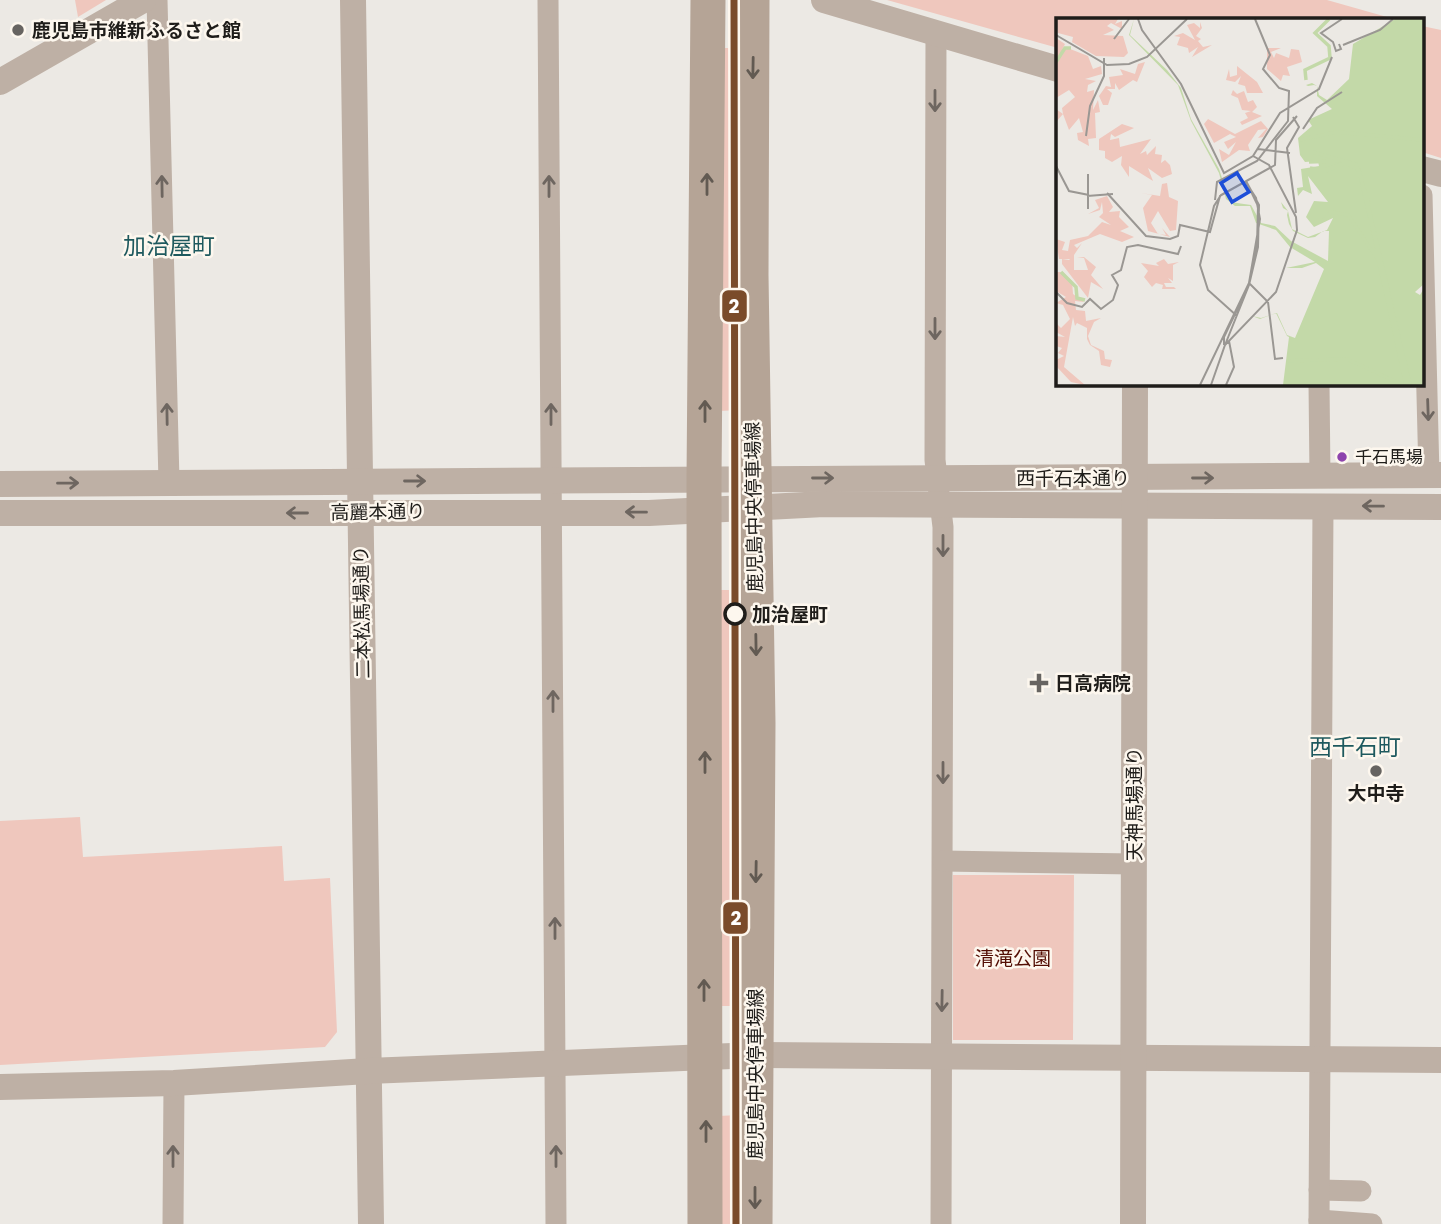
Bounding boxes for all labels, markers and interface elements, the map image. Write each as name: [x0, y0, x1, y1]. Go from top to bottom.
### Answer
place label: 鹿児島市維新ふるさと館: [32, 17, 241, 44]
inset map: [1056, 18, 1424, 385]
marker: 鹿児島市維新ふるさと館: [10, 22, 26, 38]
one-way arrow: [747, 56, 760, 79]
one-way arrow: [928, 90, 942, 113]
one-way arrow: [700, 173, 714, 196]
one-way arrow: [155, 175, 169, 198]
one-way arrow: [542, 175, 556, 198]
district label: 加治屋町: [123, 230, 215, 262]
line badge: 2: [721, 289, 748, 323]
text: 2: [729, 293, 740, 320]
one-way arrow: [928, 317, 942, 340]
one-way arrow: [1421, 398, 1435, 421]
one-way arrow: [699, 400, 712, 423]
one-way arrow: [161, 402, 174, 425]
one-way arrow: [544, 403, 558, 426]
street label: 鹿児島中央停車場線: [739, 421, 769, 593]
place label: 千石馬場: [1355, 445, 1423, 469]
marker: 千石馬場: [1335, 450, 1349, 464]
street label: 西千石本通り: [1016, 465, 1130, 492]
one-way arrow: [811, 471, 834, 485]
one-way arrow: [1191, 471, 1214, 485]
one-way arrow: [403, 474, 426, 488]
one-way arrow: [56, 477, 79, 490]
street label: 高麗本通り: [330, 498, 426, 526]
one-way arrow: [1362, 499, 1385, 513]
one-way arrow: [285, 506, 308, 520]
one-way arrow: [625, 506, 648, 519]
one-way arrow: [936, 534, 950, 557]
street label: 二本松馬場通り: [347, 545, 377, 679]
place label: 加治屋町: [752, 601, 828, 628]
marker: 加治屋町: [724, 603, 746, 625]
one-way arrow: [749, 633, 763, 656]
place label: 日高病院: [1055, 670, 1131, 697]
marker: 日高病院: [1029, 673, 1049, 693]
one-way arrow: [546, 690, 560, 713]
district label: 西千石町: [1309, 731, 1401, 763]
street label: 天神馬場通り: [1121, 747, 1148, 861]
one-way arrow: [698, 751, 712, 774]
one-way arrow: [936, 761, 950, 784]
marker: 大中寺: [1368, 763, 1384, 779]
place label: 大中寺: [1347, 780, 1405, 807]
one-way arrow: [750, 861, 763, 884]
line badge: 2: [722, 901, 749, 935]
text: 2: [731, 905, 742, 932]
one-way arrow: [548, 917, 562, 940]
park label: 清滝公園: [975, 945, 1051, 972]
one-way arrow: [697, 978, 711, 1001]
street label: 鹿児島中央停車場線: [742, 988, 769, 1160]
one-way arrow: [935, 989, 948, 1012]
one-way arrow: [699, 1120, 712, 1143]
one-way arrow: [166, 1145, 180, 1168]
one-way arrow: [549, 1145, 563, 1168]
one-way arrow: [748, 1186, 762, 1209]

